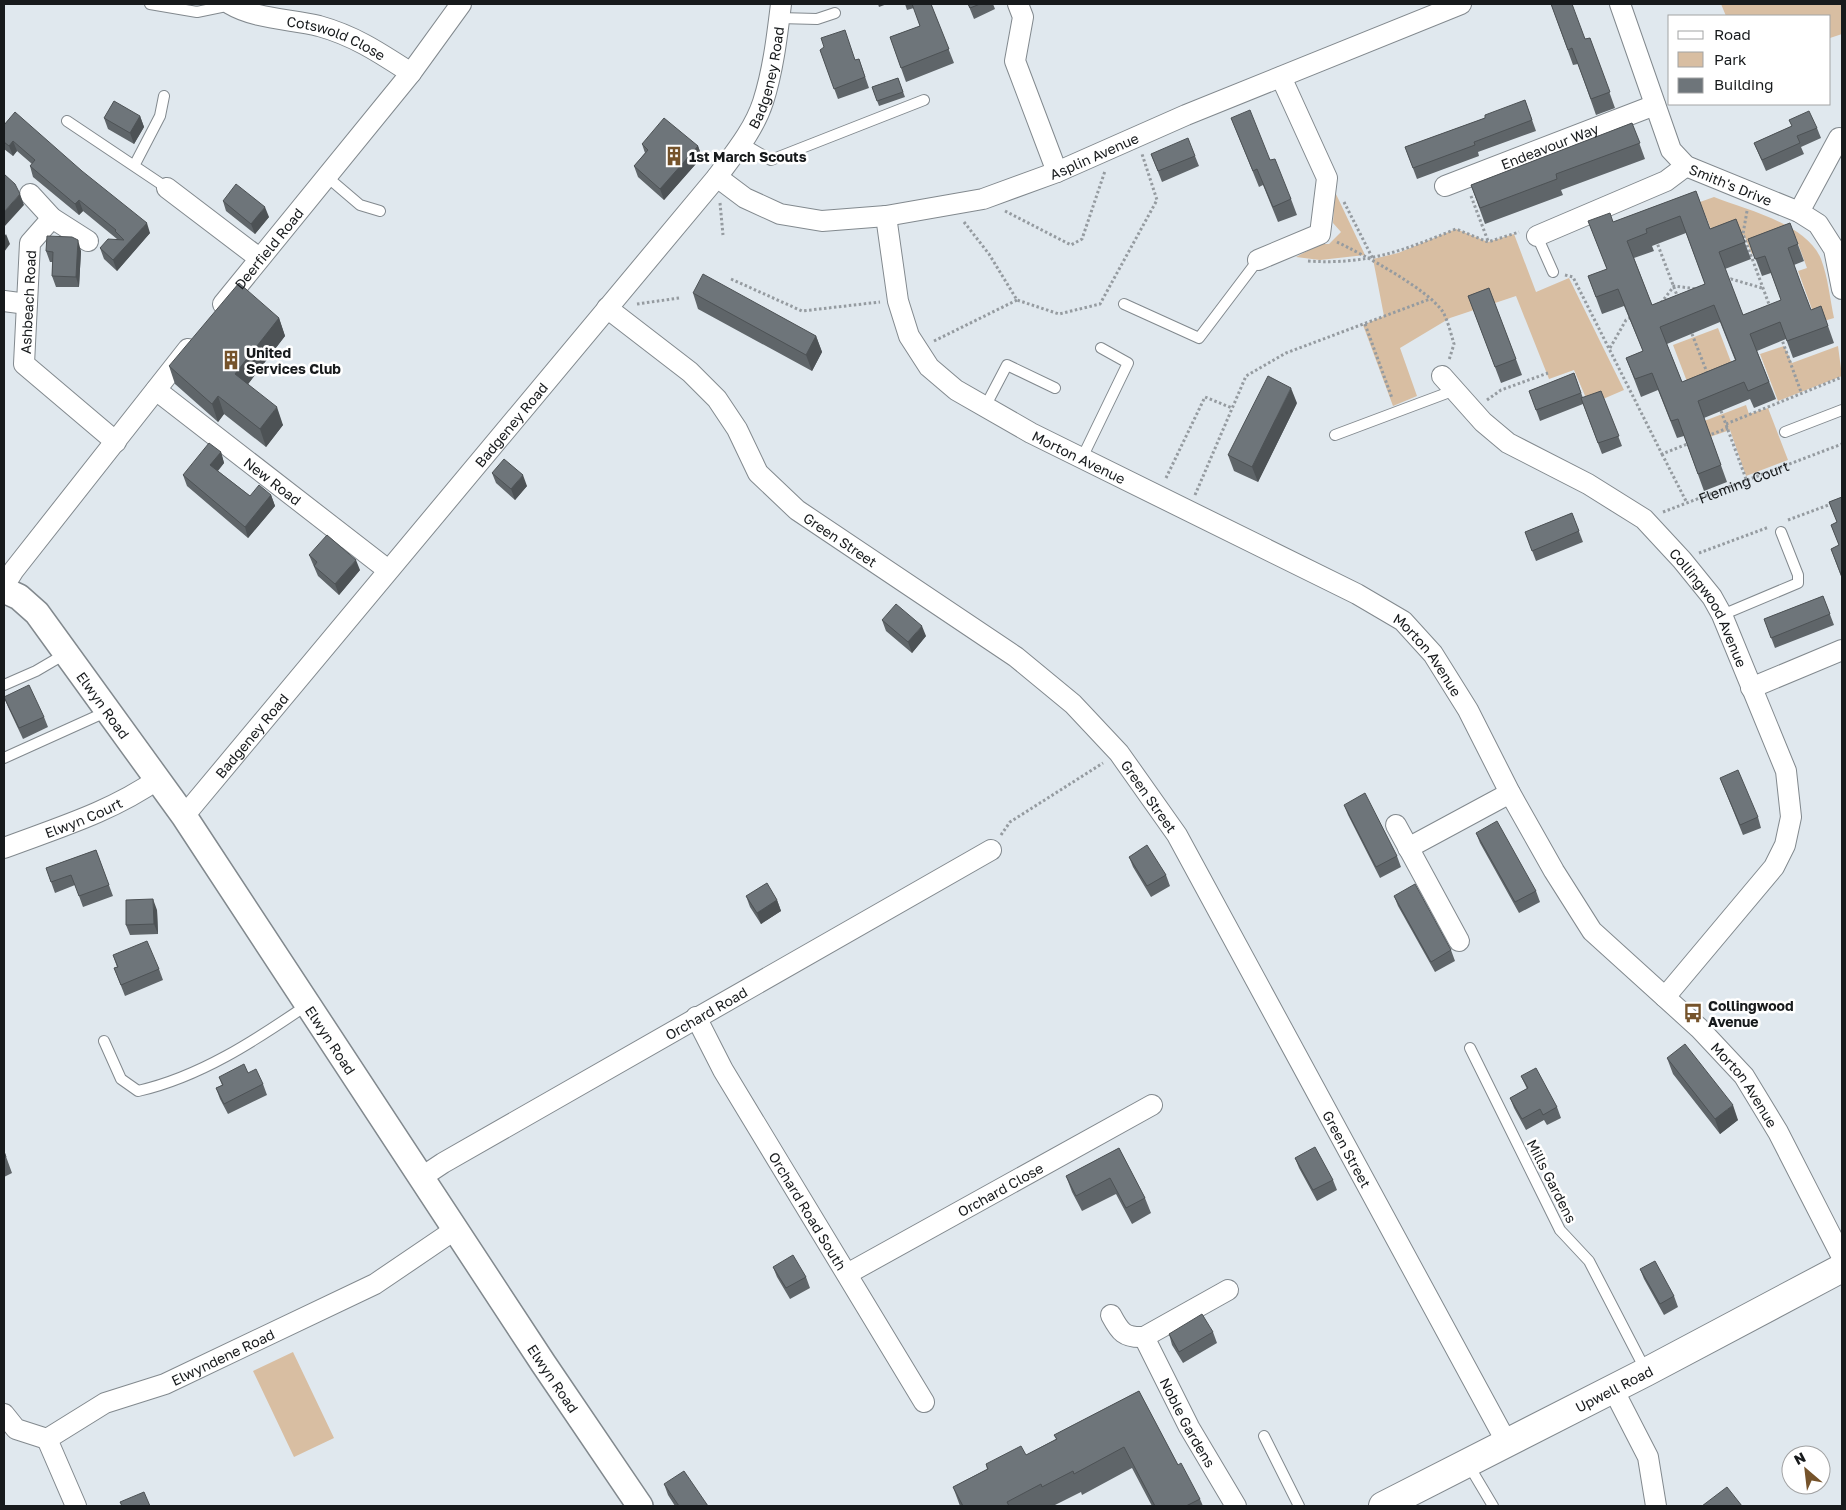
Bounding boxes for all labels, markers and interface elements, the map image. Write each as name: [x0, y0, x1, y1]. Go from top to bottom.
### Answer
street label: Cotswold Close: [286, 12, 389, 63]
legend: [1668, 15, 1831, 105]
text: Road: [1714, 25, 1751, 43]
street label: Badgeney Road: [744, 26, 787, 131]
text: Park: [1714, 50, 1747, 68]
text: Building: [1714, 75, 1774, 93]
street label: Endeavour Way: [1498, 119, 1601, 172]
street label: Asplin Avenue: [1047, 129, 1141, 182]
building icon: 1st March Scouts: [663, 145, 685, 167]
place label: 1st March Scouts: [689, 148, 807, 165]
street label: Smith's Drive: [1687, 160, 1775, 209]
street label: Deerfield Road: [230, 204, 306, 292]
street label: Ashbeach Road: [17, 250, 39, 354]
place label: United Services Club: [246, 344, 341, 377]
building icon: United Services Club: [220, 349, 242, 371]
street label: Badgeney Road: [471, 379, 551, 470]
street label: Morton Avenue: [1030, 427, 1129, 487]
street label: New Road: [241, 453, 305, 508]
street label: Fleming Court: [1696, 457, 1791, 506]
street label: Green Street: [800, 508, 881, 570]
street label: Collingwood Avenue: [1666, 544, 1751, 670]
street label: Morton Avenue: [1391, 609, 1466, 699]
street label: Elwyn Road: [73, 668, 133, 742]
street label: Badgeney Road: [211, 690, 291, 781]
street label: Green Street: [1118, 756, 1181, 836]
street label: Elwyn Court: [42, 794, 125, 841]
street label: Orchard Road: [662, 983, 750, 1043]
place label: Collingwood Avenue: [1708, 997, 1794, 1030]
street label: Elwyn Road: [302, 1002, 360, 1077]
bus stop icon: Collingwood Avenue: [1682, 1002, 1704, 1024]
street label: Morton Avenue: [1708, 1038, 1781, 1130]
street label: Green Street: [1320, 1107, 1375, 1190]
street label: Mills Gardens: [1524, 1136, 1580, 1226]
street label: Orchard Road South: [766, 1148, 851, 1273]
street label: Orchard Close: [954, 1159, 1046, 1220]
street label: Elwyndene Road: [168, 1325, 277, 1388]
street label: Elwyn Road: [524, 1341, 583, 1416]
street label: Upwell Road: [1572, 1362, 1656, 1415]
street label: Noble Gardens: [1157, 1375, 1219, 1470]
north arrow: [1781, 1445, 1831, 1495]
text: N: [1791, 1448, 1808, 1468]

